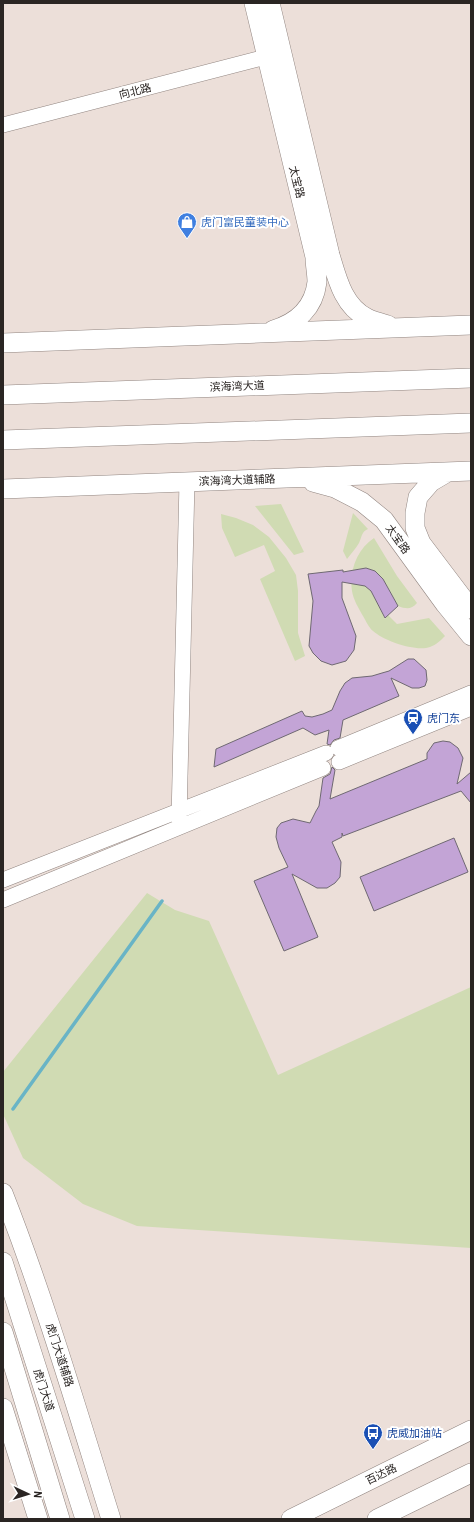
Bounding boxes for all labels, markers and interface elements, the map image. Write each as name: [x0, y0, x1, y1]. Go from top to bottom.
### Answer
street label: 向北路: [118, 81, 153, 102]
street label: 太宝路: [286, 165, 307, 200]
shop icon: 虎门富民童装中心: [176, 211, 198, 239]
place label: 虎门富民童装中心: [201, 216, 289, 229]
street label: 滨海湾大道: [209, 379, 265, 394]
street label: 滨海湾大道辅路: [198, 473, 276, 488]
street label: 太宝路: [383, 522, 412, 557]
station icon: 虎门东: [402, 707, 424, 735]
place label: 虎门东: [427, 712, 460, 725]
street label: 虎门大道辅路: [43, 1322, 76, 1389]
street label: 虎门大道: [31, 1367, 57, 1413]
bus stop icon: 虎威加油站: [362, 1422, 384, 1450]
place label: 虎威加油站: [387, 1427, 442, 1440]
street label: 百达路: [364, 1461, 399, 1488]
north arrow: [8, 1474, 48, 1514]
text: N: [31, 1491, 44, 1499]

